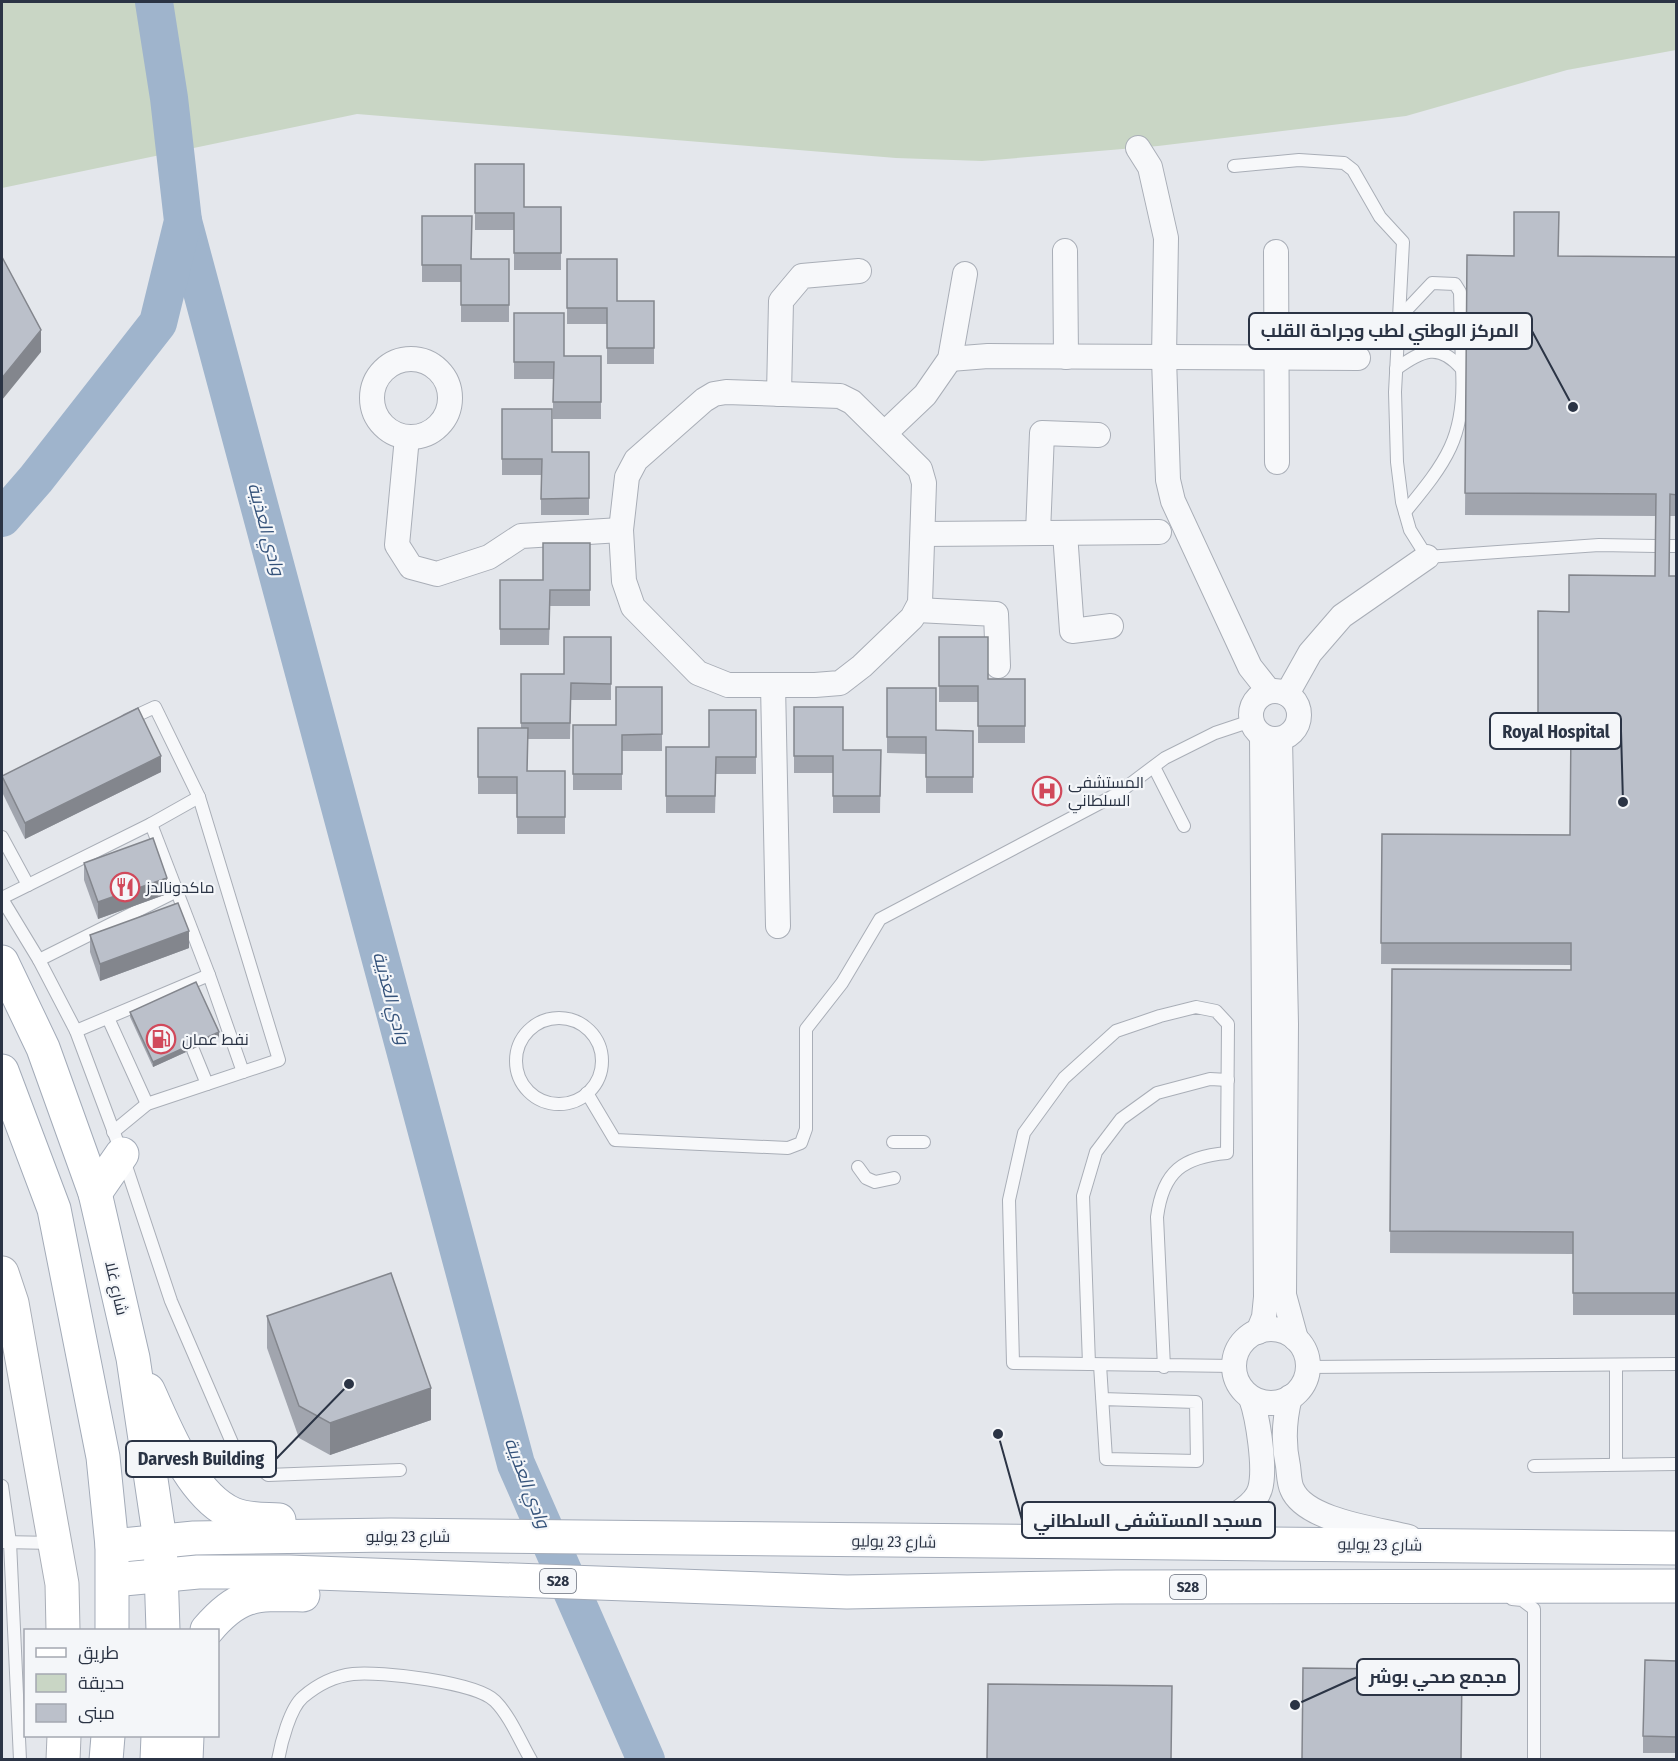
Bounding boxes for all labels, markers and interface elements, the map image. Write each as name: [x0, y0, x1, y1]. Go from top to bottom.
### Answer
callout: المركز الوطني لطب وجراحة القلب: [1249, 313, 1532, 349]
text: المركز الوطني لطب وجراحة القلب: [1261, 320, 1519, 346]
water label: وادي العذيبة: [240, 480, 289, 580]
callout: Royal Hospital: [1490, 713, 1621, 749]
text: Royal Hospital: [1502, 721, 1610, 743]
place label: المستشفى السلطاني: [1068, 773, 1144, 814]
hospital icon: المستشفى السلطاني: [1031, 775, 1063, 807]
restaurant icon: ماكدونالدز: [109, 871, 141, 903]
place label: ماكدونالدز: [145, 878, 214, 897]
water label: وادي العذيبة: [365, 949, 414, 1049]
fuel station icon: نفط عمان: [145, 1023, 177, 1055]
place label: نفط عمان: [182, 1030, 249, 1050]
street label: شارع غلا: [99, 1259, 132, 1317]
water label: وادي العذيبة: [497, 1435, 555, 1533]
callout: Darvesh Building: [126, 1441, 276, 1477]
text: Darvesh Building: [138, 1448, 264, 1470]
callout: مسجد المستشفى السلطاني: [1022, 1502, 1275, 1538]
text: مسجد المستشفى السلطاني: [1033, 1510, 1263, 1536]
street label: شارع 23 يوليو: [366, 1527, 450, 1548]
street label: شارع 23 يوليو: [851, 1531, 936, 1554]
street label: شارع 23 يوليو: [1337, 1534, 1422, 1557]
road number: S28: [540, 1569, 576, 1593]
road number: S28: [1170, 1575, 1206, 1599]
legend: [24, 1629, 219, 1737]
text: طريق: [78, 1642, 119, 1665]
callout: مجمع صحي بوشر: [1357, 1659, 1519, 1695]
text: مجمع صحي بوشر: [1368, 1666, 1507, 1692]
text: حديقة: [78, 1672, 124, 1694]
text: مبنى: [78, 1702, 115, 1724]

